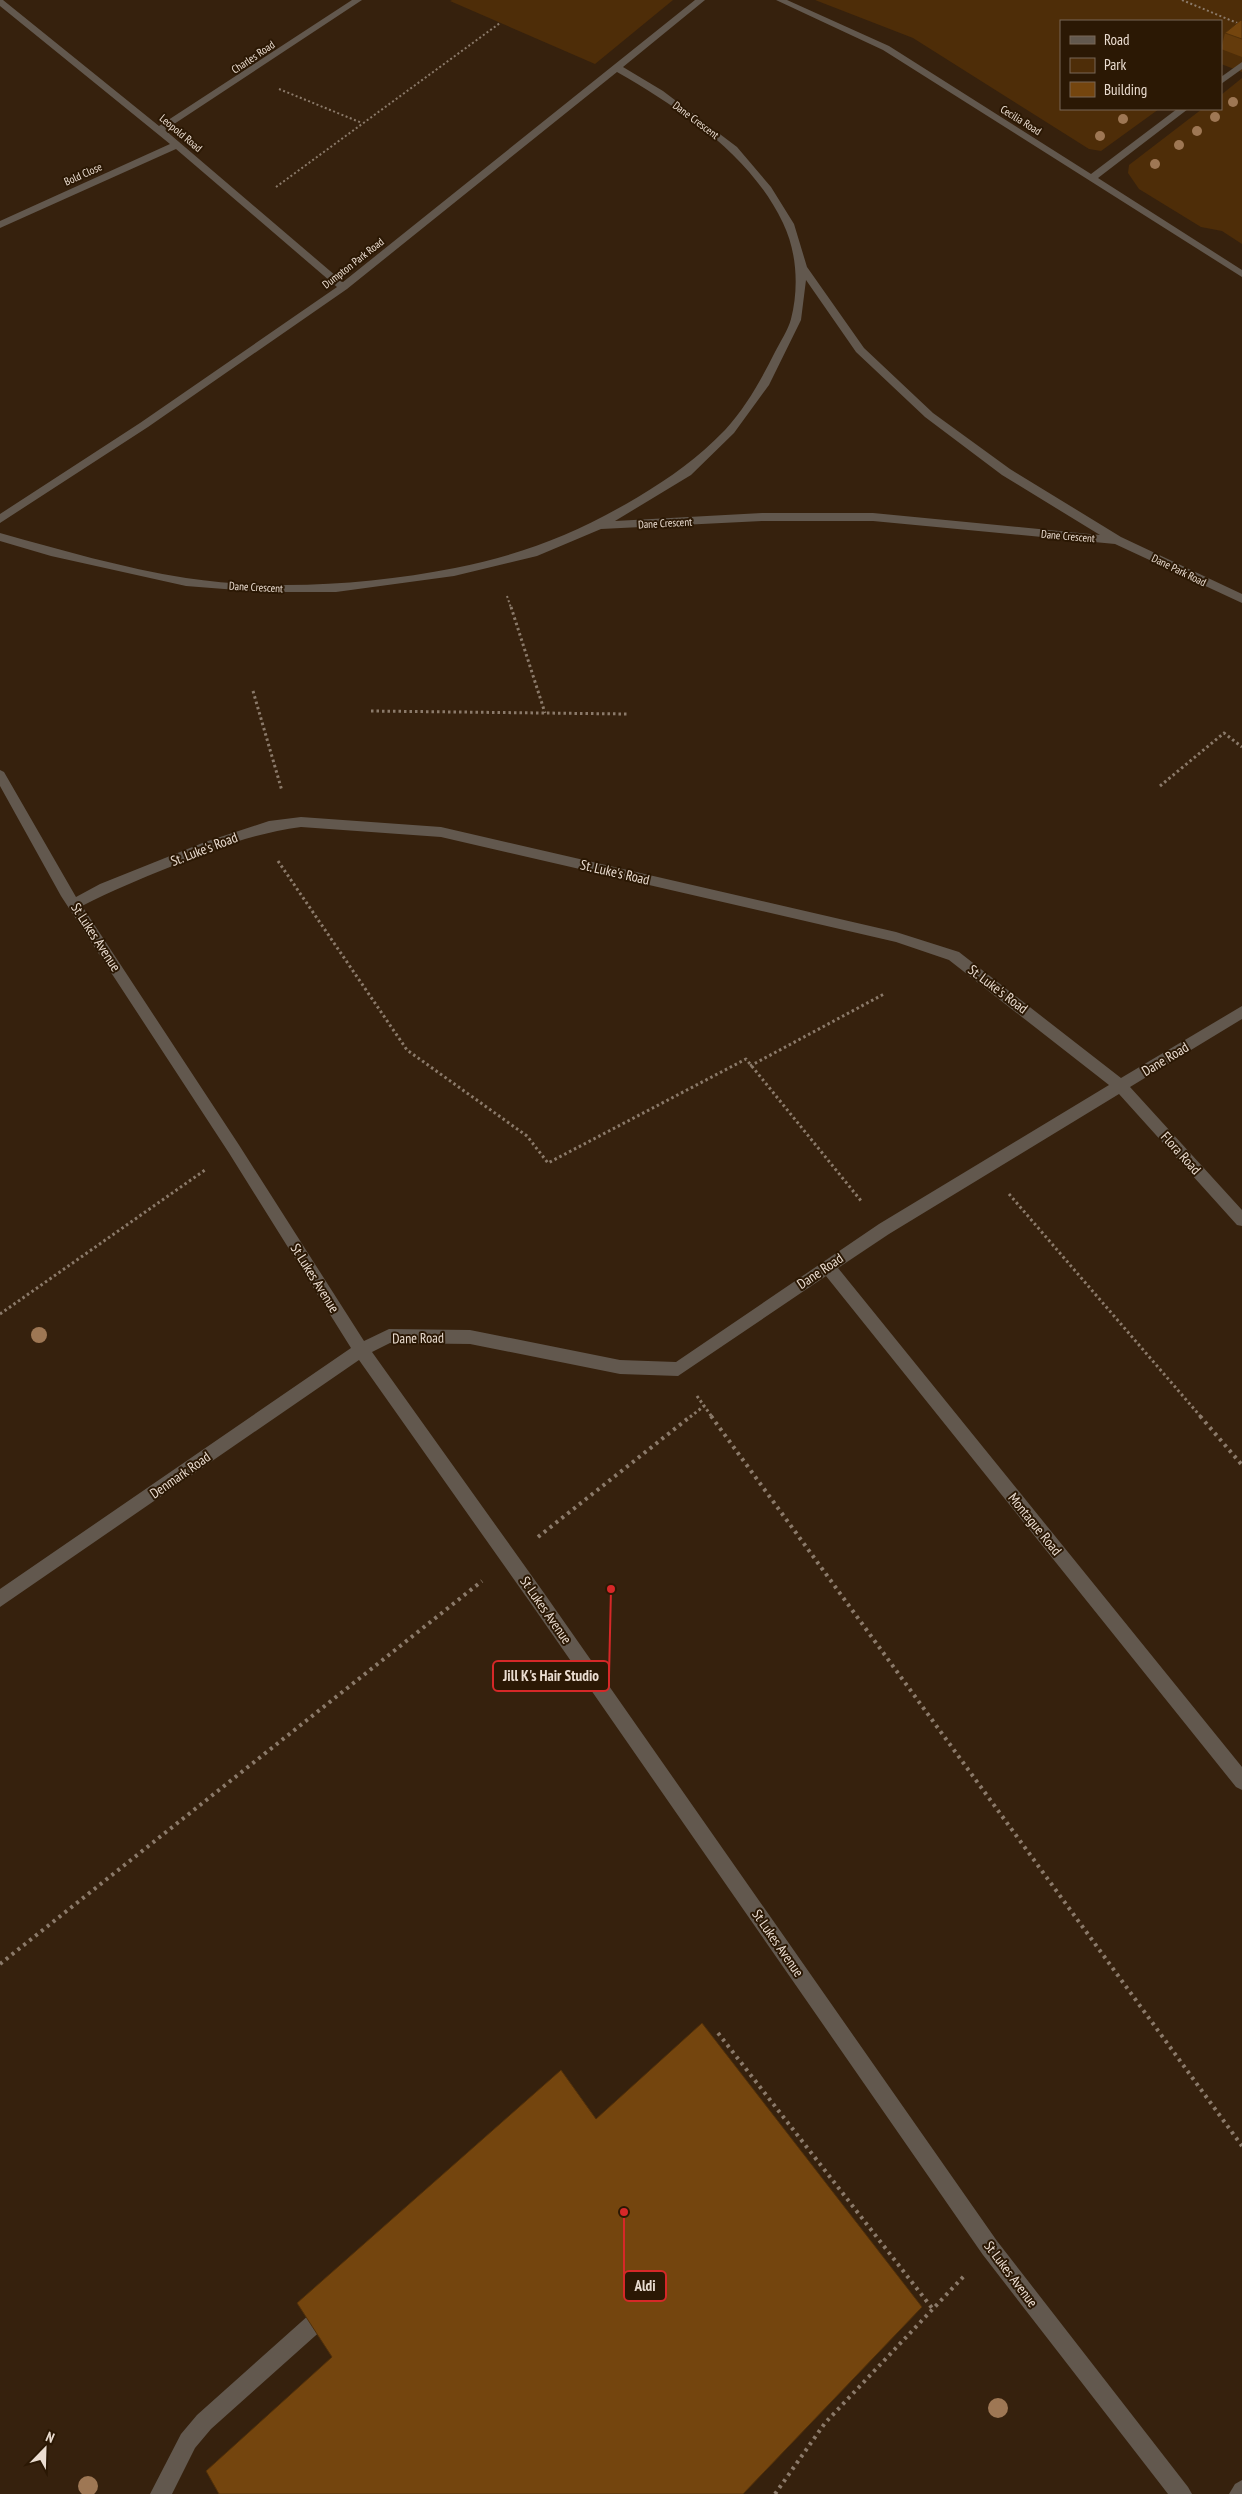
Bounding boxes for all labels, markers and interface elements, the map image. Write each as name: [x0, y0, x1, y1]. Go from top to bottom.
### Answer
legend: [1060, 20, 1222, 110]
text: Road: [1104, 30, 1130, 49]
street label: Charles Road: [229, 37, 278, 77]
text: Park: [1104, 55, 1126, 74]
text: Building: [1104, 80, 1147, 99]
street label: Dane Crescent: [670, 98, 722, 142]
street label: Cecilia Road: [998, 102, 1044, 138]
street label: Leopold Road: [157, 111, 205, 155]
street label: Bold Close: [62, 159, 105, 189]
street label: Dumpton Park Road: [319, 234, 387, 291]
street label: Dane Crescent: [638, 515, 692, 531]
street label: Dane Crescent: [1040, 527, 1096, 545]
street label: Dane Park Road: [1149, 551, 1209, 589]
street label: Dane Crescent: [229, 579, 283, 595]
street label: St. Luke's Road: [168, 828, 240, 870]
street label: St. Luke's Road: [579, 855, 651, 889]
street label: St Lukes Avenue: [67, 899, 125, 975]
street label: St. Luke's Road: [964, 961, 1032, 1017]
street label: Dane Road: [1138, 1038, 1192, 1080]
street label: Flora Road: [1157, 1128, 1205, 1178]
street label: St Lukes Avenue: [287, 1240, 343, 1316]
street label: Dane Road: [794, 1249, 846, 1293]
street label: Dane Road: [392, 1329, 444, 1347]
street label: Denmark Road: [146, 1448, 214, 1502]
street label: Montague Road: [1004, 1489, 1066, 1559]
street label: St Lukes Avenue: [516, 1573, 576, 1647]
callout: Jill K's Hair Studio: [493, 1661, 609, 1691]
text: Jill K's Hair Studio: [502, 1666, 599, 1685]
street label: St Lukes Avenue: [748, 1906, 808, 1980]
street label: St Lukes Avenue: [980, 2237, 1042, 2311]
callout: Aldi: [624, 2271, 666, 2301]
text: Aldi: [633, 2276, 656, 2295]
north arrow: [20, 2424, 70, 2474]
text: N: [43, 2427, 57, 2447]

